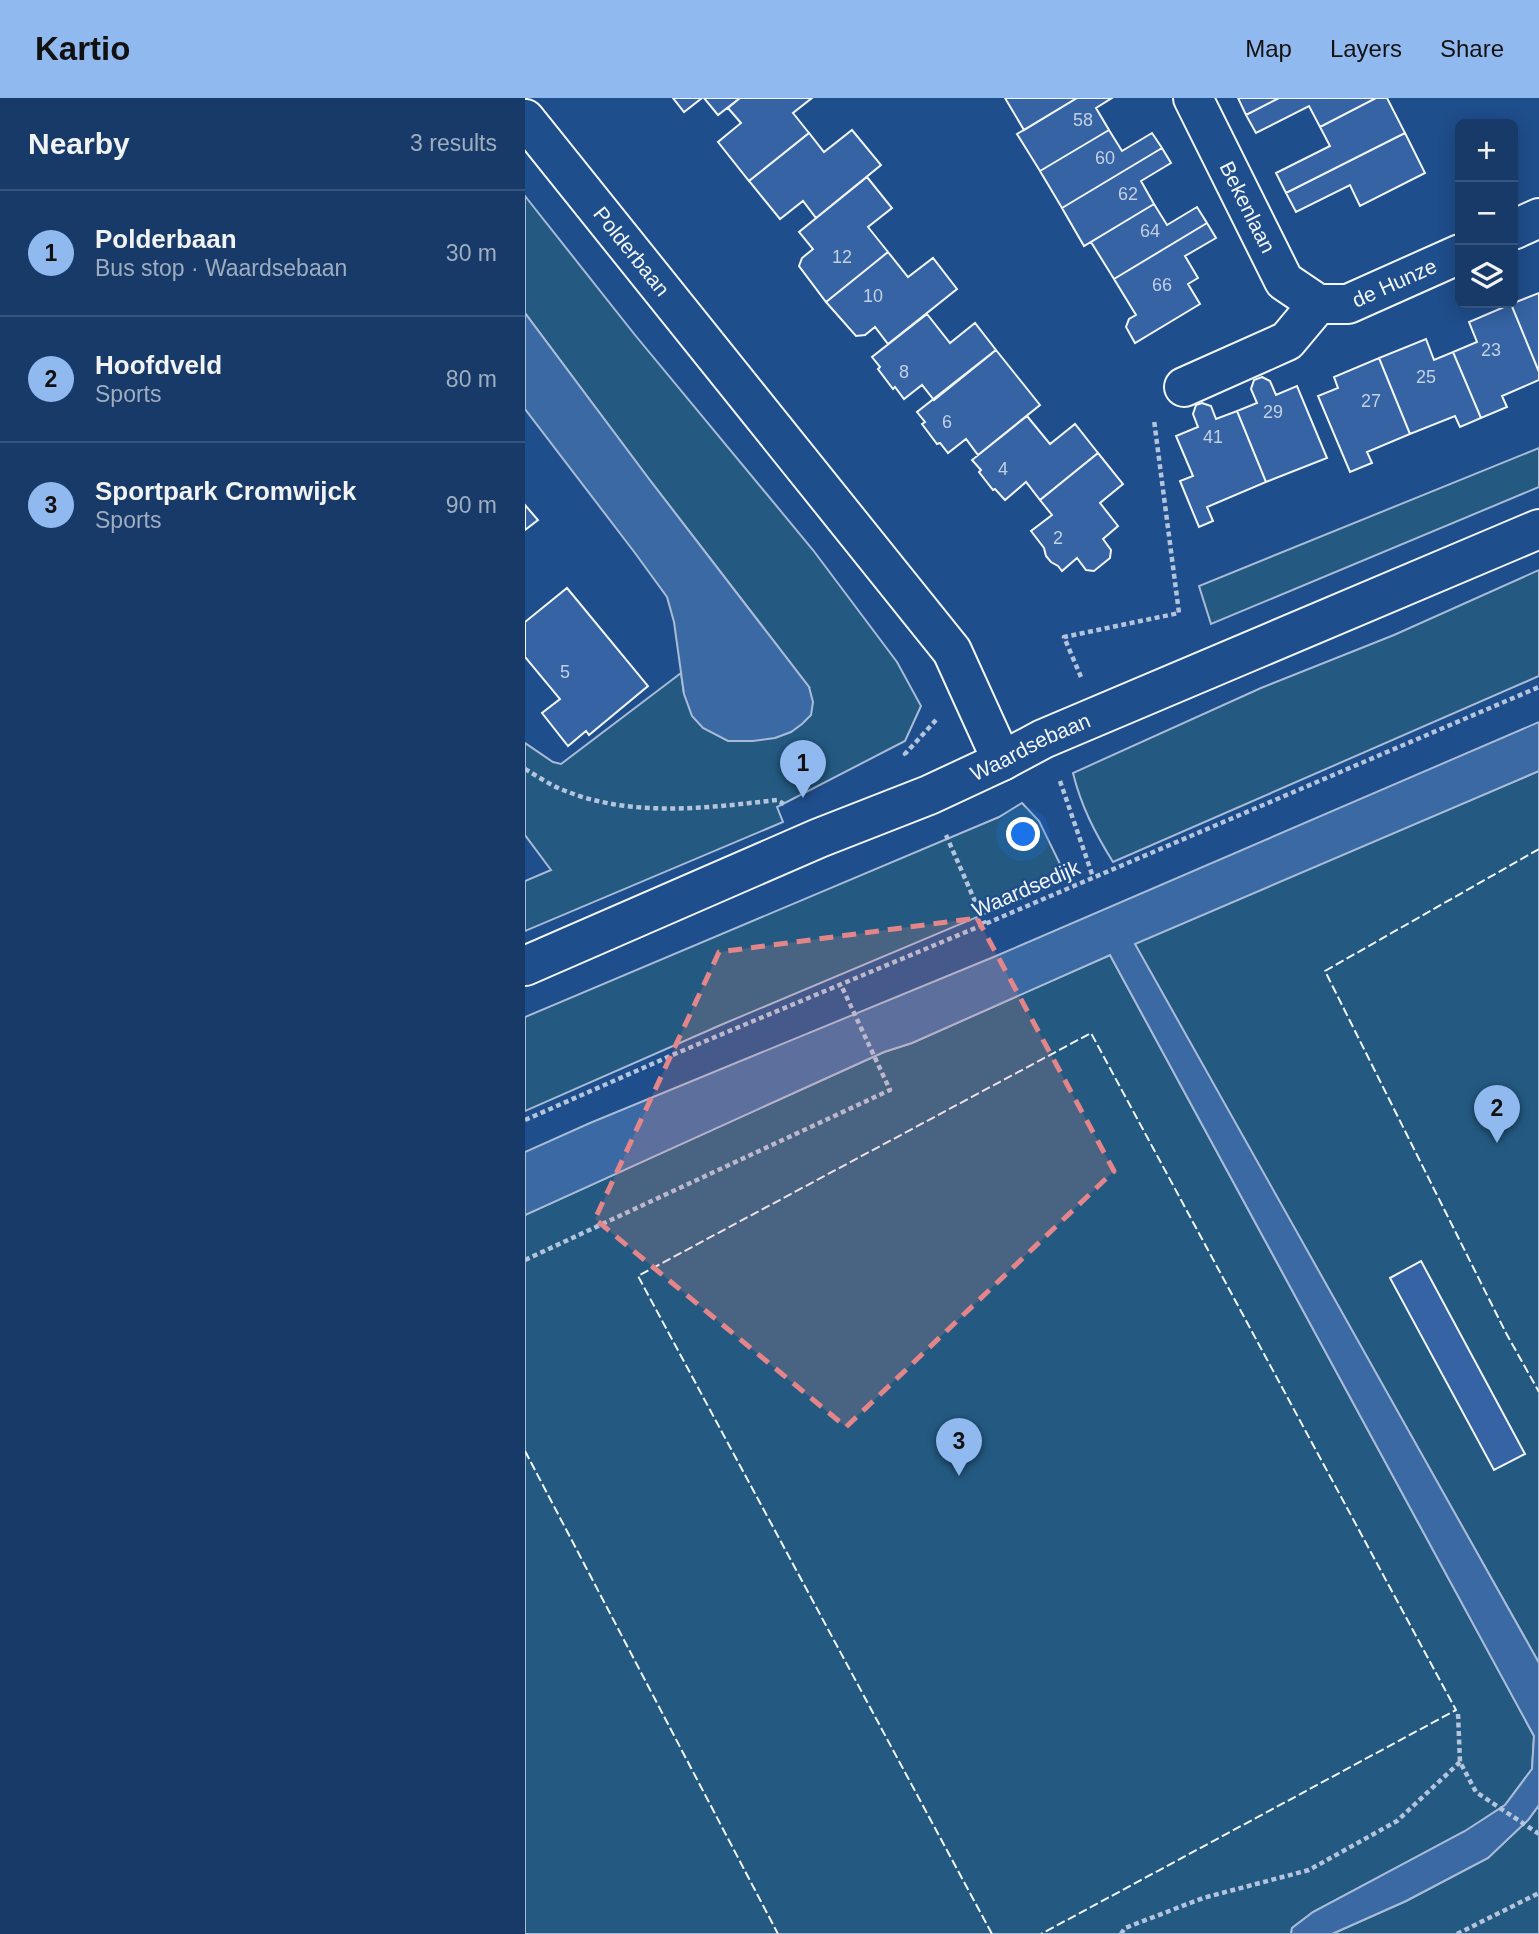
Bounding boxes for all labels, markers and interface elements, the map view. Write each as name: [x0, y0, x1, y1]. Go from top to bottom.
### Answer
text: Kartio: [35, 30, 130, 67]
text: Map: [1245, 35, 1292, 62]
text: Layers: [1330, 35, 1402, 62]
text: Share: [1440, 35, 1504, 62]
house number: 58: [1073, 110, 1093, 130]
map controls: [1455, 119, 1518, 308]
button: +: [1455, 119, 1518, 182]
text: Nearby: [28, 127, 130, 160]
text: 3 results: [410, 130, 497, 156]
house number: 60: [1095, 148, 1115, 168]
street label: Bekenlaan: [1215, 157, 1280, 257]
button: −: [1455, 182, 1518, 245]
house number: 62: [1118, 184, 1138, 204]
street label: Polderbaan: [589, 202, 674, 300]
house number: 64: [1140, 221, 1160, 241]
text: Polderbaan: [95, 224, 237, 254]
text: 1: [45, 240, 57, 266]
text: 30 m: [446, 240, 497, 266]
button: layers: [1455, 245, 1518, 308]
house number: 12: [832, 247, 852, 267]
street label: de Hunze: [1349, 254, 1440, 312]
text: Bus stop · Waardsebaan: [95, 255, 347, 281]
house number: 66: [1152, 275, 1172, 295]
house number: 10: [863, 286, 883, 306]
house number: 23: [1481, 340, 1501, 360]
text: Hoofdveld: [95, 350, 222, 380]
house number: 8: [899, 362, 909, 382]
text: 2: [45, 366, 57, 392]
text: 80 m: [446, 366, 497, 392]
house number: 25: [1416, 367, 1436, 387]
text: Sports: [95, 381, 161, 407]
house number: 27: [1361, 391, 1381, 411]
house number: 29: [1263, 402, 1283, 422]
house number: 6: [942, 412, 952, 432]
house number: 41: [1203, 427, 1223, 447]
house number: 4: [998, 459, 1008, 479]
text: Sportpark Cromwijck: [95, 476, 357, 506]
text: 3: [45, 492, 57, 518]
text: 90 m: [446, 492, 497, 518]
text: Sports: [95, 507, 161, 533]
house number: 2: [1053, 528, 1063, 548]
house number: 5: [560, 662, 570, 682]
street label: Waardsebaan: [967, 708, 1094, 785]
pin: 1: [780, 740, 826, 798]
your location: [1006, 817, 1040, 851]
street label: Waardsedijk: [968, 855, 1084, 922]
pin: 2: [1474, 1085, 1520, 1143]
pin: 3: [936, 1418, 982, 1476]

